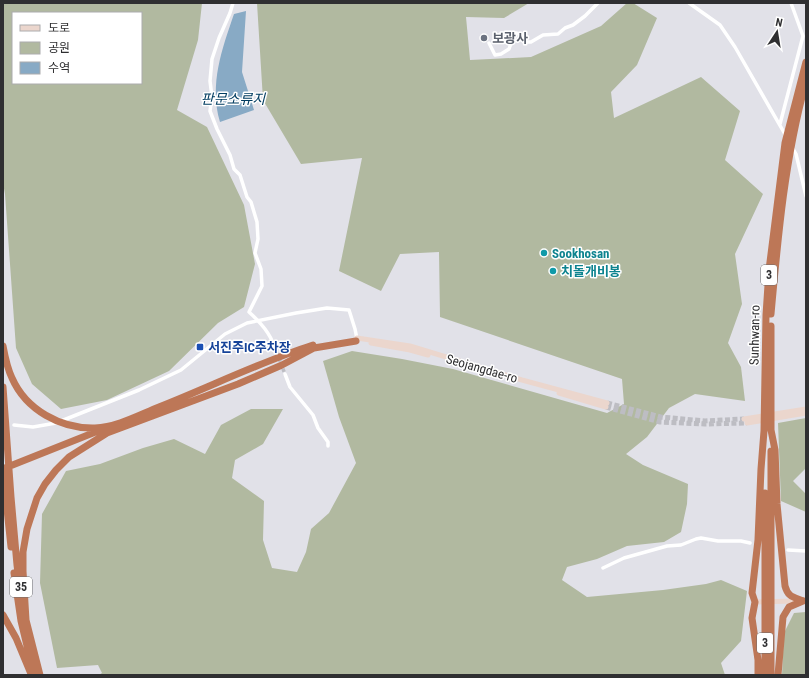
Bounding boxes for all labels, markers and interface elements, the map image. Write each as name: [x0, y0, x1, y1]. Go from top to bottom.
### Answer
legend: [12, 12, 142, 84]
north arrow: [757, 12, 797, 52]
text: N: [774, 16, 784, 30]
text: 도로: [48, 21, 70, 35]
place label: 보광사: [492, 31, 528, 46]
marker: 보광사: [479, 33, 489, 43]
text: 공원: [48, 41, 70, 55]
text: 수역: [48, 61, 70, 75]
water label: 판문소류지: [201, 91, 266, 107]
place label: Sookhosan: [552, 246, 609, 261]
marker: Sookhosan: [539, 248, 549, 258]
place label: 치돌개비봉: [561, 264, 621, 279]
road number: 3: [761, 265, 777, 285]
marker: 치돌개비봉: [548, 266, 558, 276]
street label: Sunhwan-ro: [746, 305, 763, 365]
place label: 서진주IC주차장: [208, 340, 291, 355]
marker: 서진주IC주차장: [195, 342, 205, 352]
street label: Seojangdae-ro: [444, 351, 519, 386]
road number: 35: [10, 577, 32, 597]
road number: 3: [757, 633, 773, 653]

